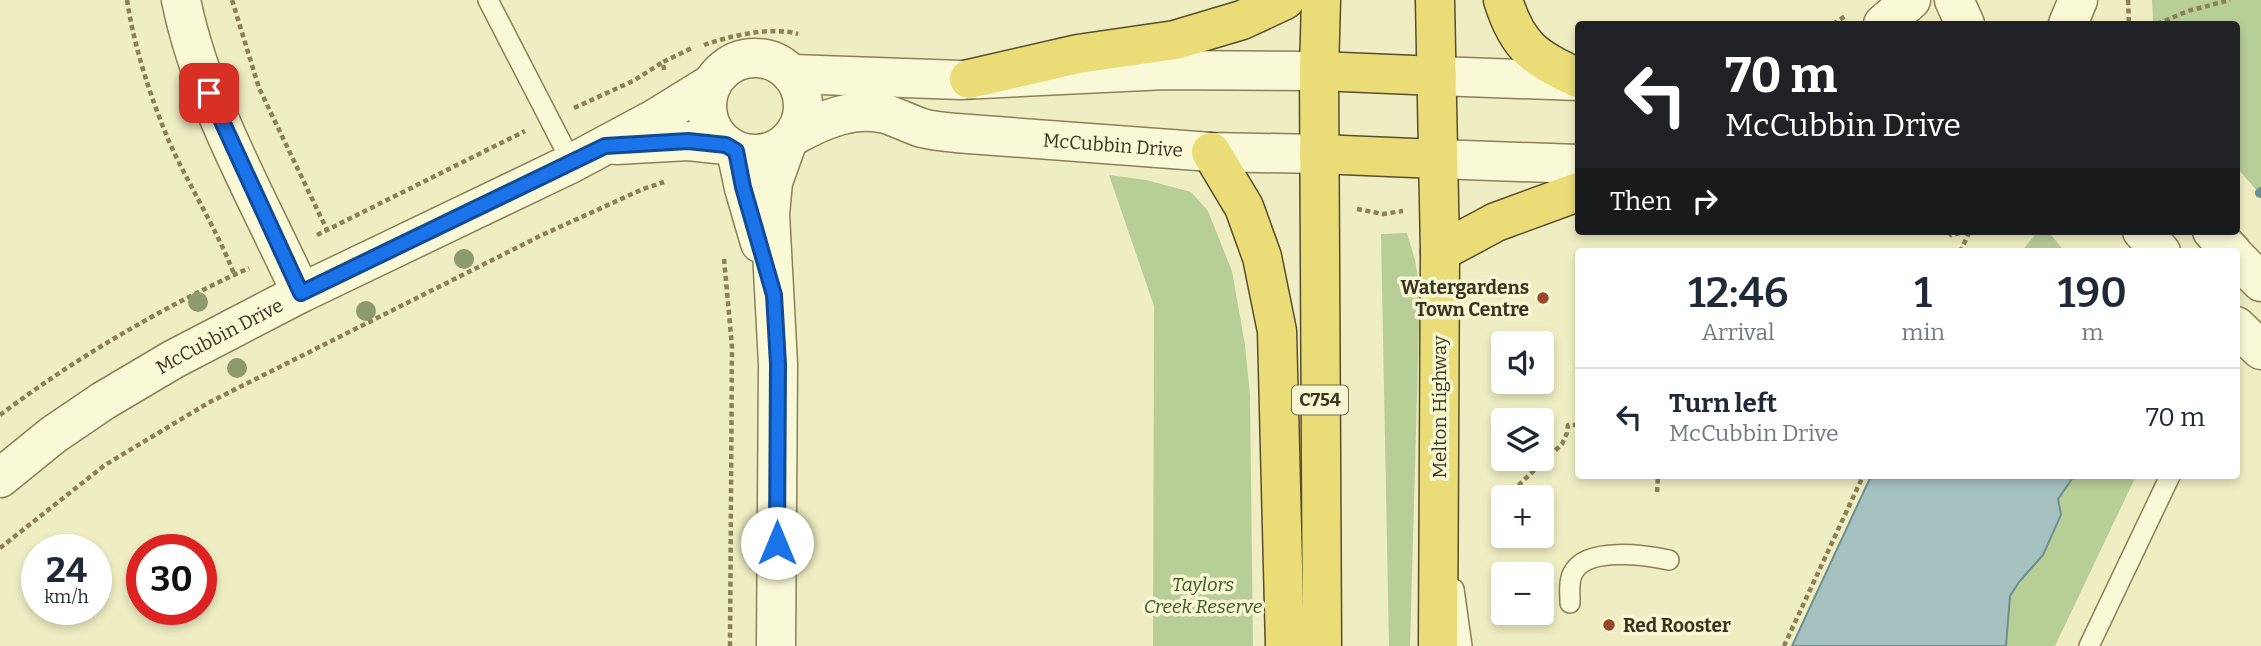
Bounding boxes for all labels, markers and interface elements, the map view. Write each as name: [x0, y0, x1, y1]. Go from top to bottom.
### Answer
text: 70 m: [1725, 46, 1837, 105]
icon: left: [1610, 49, 1701, 140]
pin: [179, 63, 239, 123]
icon: arrive: [190, 74, 228, 112]
text: McCubbin Drive: [1725, 106, 1961, 144]
street label: McCubbin Drive: [1042, 129, 1184, 162]
icon: right: [1686, 182, 1724, 220]
text: Then: [1610, 186, 1672, 217]
text: 12:46: [1688, 268, 1789, 318]
text: 1: [1914, 268, 1932, 318]
text: 190: [2058, 268, 2127, 318]
place label: Watergardens Town Centre: [1401, 276, 1529, 321]
marker: Watergardens Town Centre: [1535, 290, 1551, 306]
street label: McCubbin Drive: [152, 293, 287, 379]
text: Arrival: [1702, 318, 1775, 346]
text: min: [1902, 318, 1945, 346]
text: m: [2081, 318, 2103, 346]
map controls: [1491, 331, 1554, 625]
button: sound: [1491, 331, 1554, 394]
street label: Melton Highway: [1428, 335, 1451, 479]
road number: C754: [1292, 386, 1348, 414]
text: Turn left: [1669, 388, 1777, 419]
icon: left: [1610, 398, 1648, 436]
text: 70 m: [2146, 402, 2205, 433]
button: layers: [1491, 408, 1554, 471]
text: McCubbin Drive: [1669, 419, 1839, 447]
button: +: [1491, 485, 1554, 548]
position arrow: [740, 506, 814, 580]
speed limit sign: 30: [126, 534, 217, 625]
text: 24: [46, 549, 87, 591]
button: −: [1491, 562, 1554, 625]
park label: Taylors Creek Reserve: [1144, 573, 1263, 618]
text: km/h: [44, 586, 89, 608]
place label: Red Rooster: [1623, 614, 1731, 637]
marker: Red Rooster: [1601, 617, 1617, 633]

